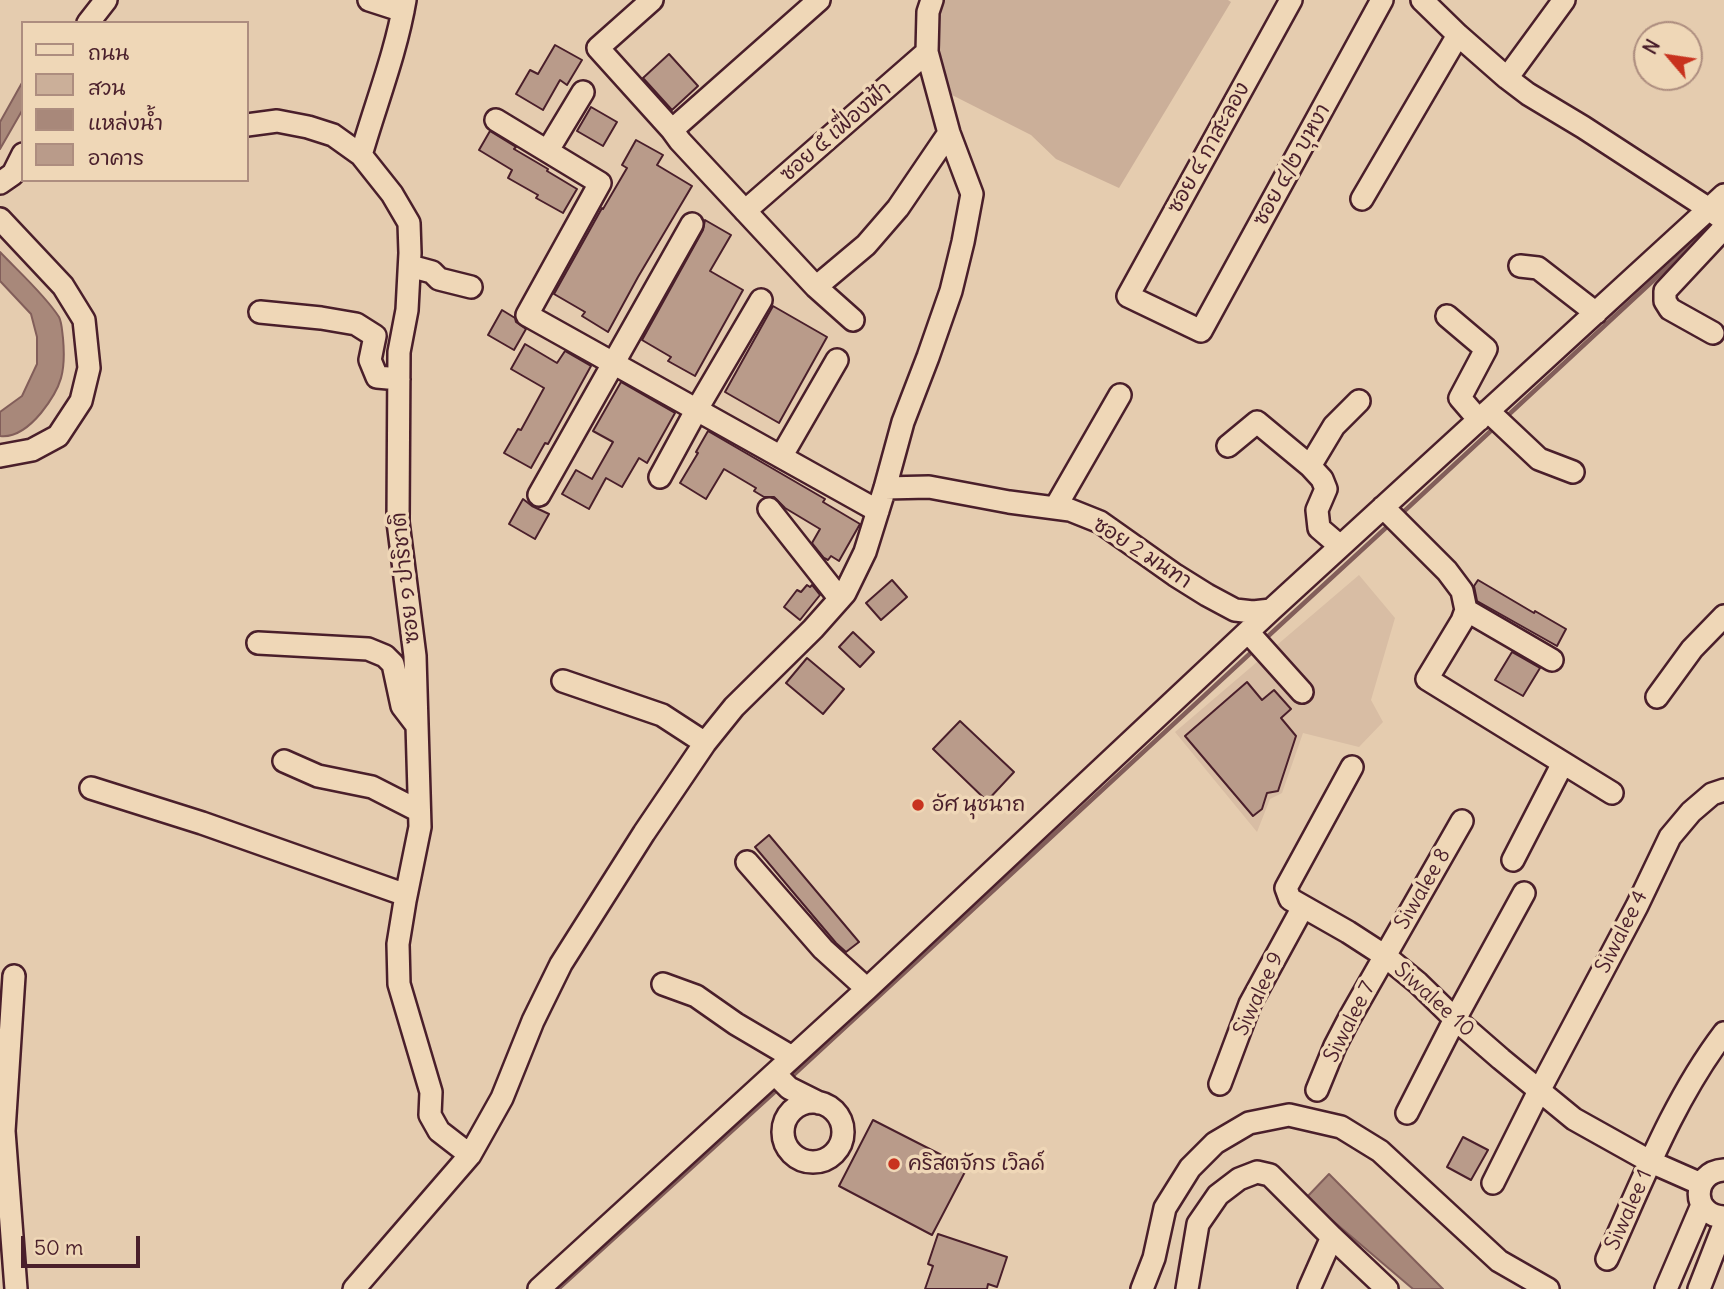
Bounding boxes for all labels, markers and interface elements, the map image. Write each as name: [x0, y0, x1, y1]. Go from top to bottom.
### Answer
legend: [21, 21, 248, 182]
north arrow: [1633, 21, 1703, 91]
text: N: [1638, 35, 1665, 58]
text: ถนน: [88, 39, 129, 66]
text: สวน: [88, 74, 125, 101]
street label: ซอย ๕ เฟื่องฟ้า: [775, 77, 897, 187]
street label: ซอย ๔ กาสะลอง: [1163, 78, 1255, 218]
street label: ซอย ๔/๒ บุหงา: [1248, 100, 1336, 230]
text: แหล่งน้ำ: [88, 109, 163, 136]
text: อาคาร: [88, 144, 144, 171]
street label: ซอย ๑ ปาริชาติ: [387, 511, 425, 645]
street label: ซอย 2 มนทา: [1088, 512, 1196, 594]
place label: อัศ นุชนาถ: [932, 792, 1025, 818]
marker: อัศ นุชนาถ: [910, 797, 926, 813]
street label: Siwalee 8: [1390, 844, 1456, 934]
street label: Siwalee 4: [1590, 886, 1654, 978]
street label: Siwalee 9: [1229, 948, 1289, 1040]
street label: Siwalee 10: [1389, 957, 1479, 1043]
street label: Siwalee 7: [1319, 977, 1381, 1067]
place label: คริสตจักร เวิลด์: [908, 1151, 1045, 1177]
marker: คริสตจักร เวิลด์: [886, 1156, 902, 1172]
street label: Siwalee 1: [1600, 1166, 1658, 1254]
scale bar: [24, 1222, 144, 1266]
text: 50 m: [34, 1234, 83, 1261]

